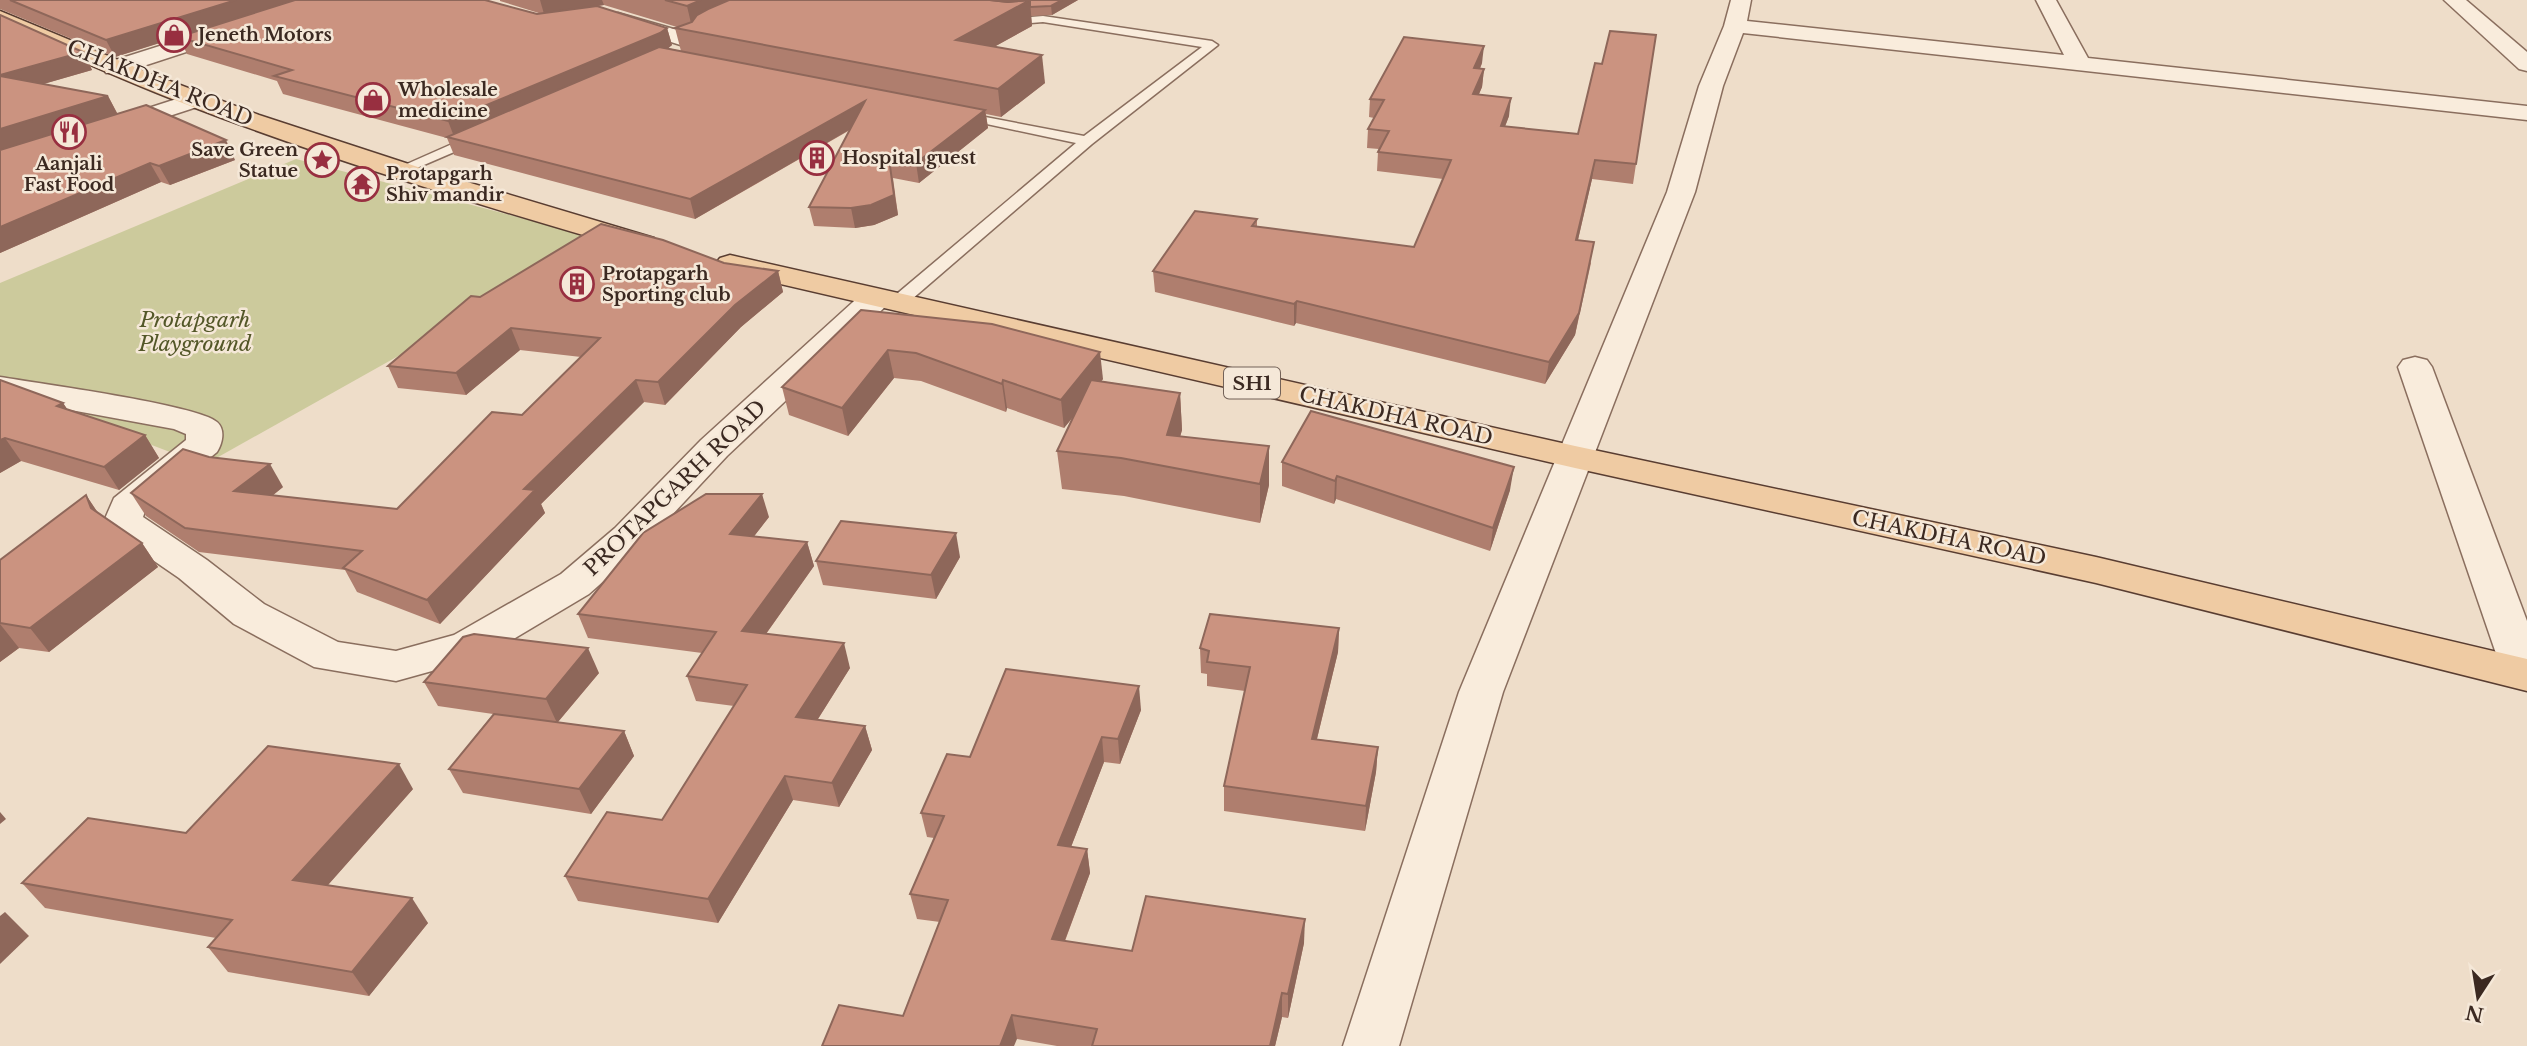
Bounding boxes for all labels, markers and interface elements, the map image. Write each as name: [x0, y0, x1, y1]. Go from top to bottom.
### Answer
shop icon: Jeneth Motors: [155, 16, 193, 54]
place label: Jeneth Motors: [194, 24, 332, 46]
street label: CHAKDHA ROAD: [63, 34, 257, 132]
place label: Wholesale medicine: [397, 79, 498, 122]
shop icon: Wholesale medicine: [354, 81, 392, 119]
restaurant icon: Aanjali Fast Food: [50, 113, 88, 151]
place label: Save Green Statue: [191, 139, 298, 182]
building icon: Hospital guest: [798, 139, 836, 177]
place icon: Save Green Statue: [303, 141, 341, 179]
place label: Hospital guest: [842, 147, 976, 169]
place label: Aanjali Fast Food: [24, 153, 115, 196]
place label: Protapgarh Shiv mandir: [386, 163, 504, 206]
temple icon: Protapgarh Shiv mandir: [343, 165, 381, 203]
place label: Protapgarh Sporting club: [602, 263, 731, 306]
building icon: Protapgarh Sporting club: [558, 265, 596, 303]
park label: Protapgarh Playground: [137, 307, 252, 357]
road number: SH1: [1224, 368, 1280, 398]
street label: CHAKDHA ROAD: [1297, 381, 1495, 451]
street label: PROTAPGARH ROAD: [579, 394, 771, 582]
street label: CHAKDHA ROAD: [1849, 505, 2049, 571]
north arrow: [2443, 962, 2513, 1032]
text: N: [2463, 1000, 2486, 1026]

